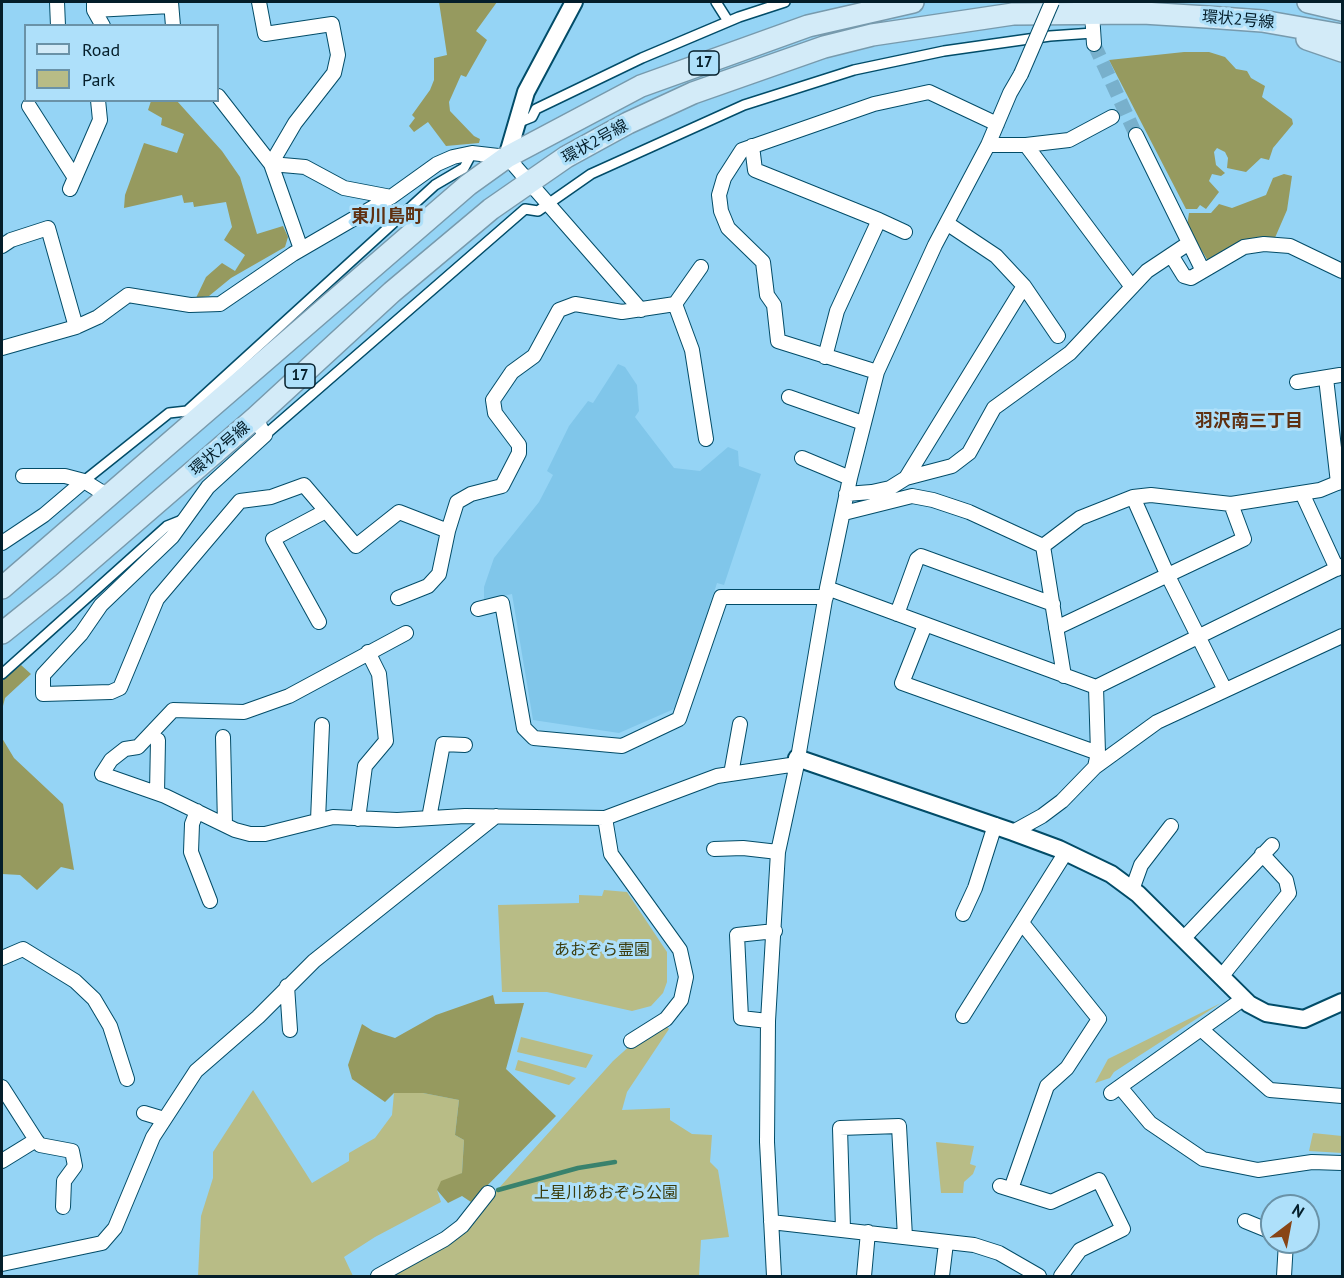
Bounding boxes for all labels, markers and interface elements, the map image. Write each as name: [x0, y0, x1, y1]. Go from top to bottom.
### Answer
street label: 環状2号線: [1201, 7, 1275, 33]
legend: [24, 24, 219, 102]
text: Road: [82, 38, 120, 61]
road number: 17: [689, 51, 719, 75]
text: Park: [82, 68, 115, 91]
street label: 環状2号線: [559, 116, 631, 168]
district label: 東川島町: [351, 206, 423, 228]
road number: 17: [285, 364, 315, 388]
district label: 羽沢南三丁目: [1195, 411, 1303, 433]
street label: 環状2号線: [186, 418, 254, 480]
park label: あおぞら霊園: [554, 940, 650, 960]
park label: 上星川あおぞら公園: [534, 1183, 678, 1203]
north arrow: [1260, 1194, 1320, 1254]
text: N: [1289, 1199, 1308, 1222]

